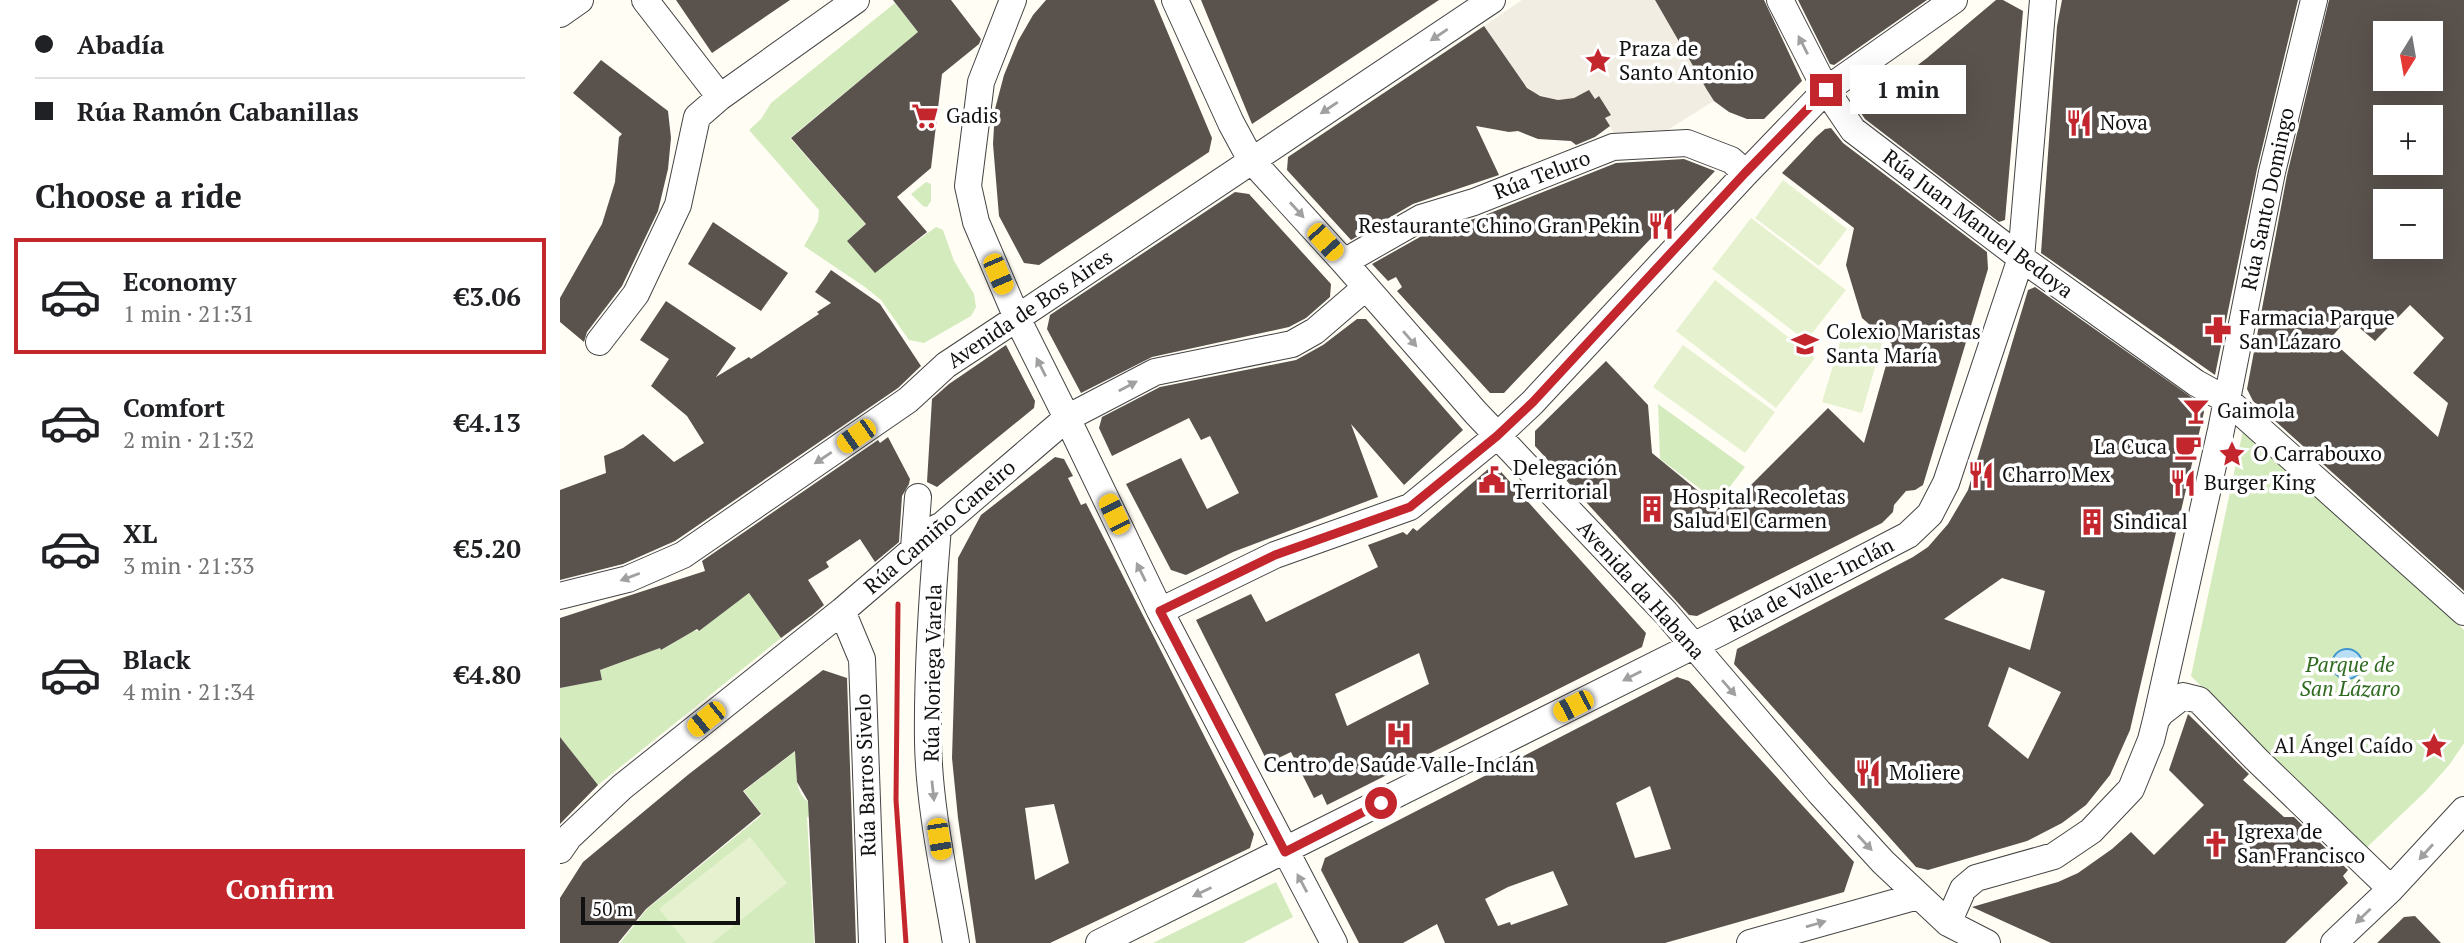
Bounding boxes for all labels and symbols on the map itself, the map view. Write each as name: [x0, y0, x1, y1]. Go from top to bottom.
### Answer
north arrow: [2373, 21, 2443, 91]
one-way arrow: [1430, 28, 1448, 42]
place label: Praza de Santo Antonio: [1619, 34, 1754, 86]
one-way arrow: [1798, 35, 1809, 55]
place icon: Praza de Santo Antonio: [1583, 46, 1613, 76]
callout: 1 min: [1850, 66, 1966, 114]
route end: [1810, 74, 1842, 106]
supermarket icon: Gadis: [910, 101, 940, 131]
place label: Gadis: [946, 101, 998, 129]
one-way arrow: [1320, 101, 1338, 115]
street label: Rúa Santo Domingo: [2234, 105, 2300, 293]
restaurant icon: Nova: [2064, 108, 2094, 138]
place label: Nova: [2100, 108, 2148, 136]
street label: Rúa Juan Manuel Bedoya: [1878, 142, 2080, 304]
street label: Rúa Teluro: [1489, 143, 1594, 205]
one-way arrow: [1288, 201, 1304, 218]
place label: Restaurante Chino Gran Pekin: [1358, 211, 1641, 239]
restaurant icon: Restaurante Chino Gran Pekin: [1646, 211, 1676, 241]
car: [1304, 219, 1347, 265]
street label: Avenida de Bos Aires: [941, 242, 1118, 374]
car: [981, 251, 1016, 297]
place label: Farmacia Parque San Lázaro: [2239, 303, 2395, 355]
pharmacy icon: Farmacia Parque San Lázaro: [2203, 315, 2233, 345]
place label: Colexio Maristas Santa María: [1826, 317, 1981, 369]
school or university icon: Colexio Maristas Santa María: [1790, 329, 1820, 359]
one-way arrow: [1402, 330, 1418, 348]
one-way arrow: [1036, 357, 1048, 377]
one-way arrow: [1118, 381, 1138, 392]
bar icon: Gaimola: [2181, 396, 2211, 426]
place label: Gaimola: [2217, 396, 2295, 424]
car: [833, 415, 880, 457]
place label: La Cuca: [2094, 432, 2167, 460]
cafe icon: La Cuca: [2173, 432, 2203, 462]
place icon: O Carrabouxo: [2217, 439, 2247, 469]
place label: O Carrabouxo: [2253, 439, 2382, 467]
one-way arrow: [813, 452, 833, 465]
street label: Rúa Camiño Caneiro: [858, 453, 1021, 600]
place label: Delegación Territorial: [1513, 453, 1618, 505]
restaurant icon: Charro Mex: [1966, 460, 1996, 490]
place label: Charro Mex: [2002, 460, 2111, 488]
public building icon: Delegación Territorial: [1477, 465, 1507, 495]
restaurant icon: Burger King: [2168, 468, 2198, 498]
place label: Burger King: [2204, 468, 2316, 496]
place label: Hospital Recoletas Salud El Carmen: [1673, 482, 1846, 534]
car: [1096, 491, 1133, 537]
building icon: Hospital Recoletas Salud El Carmen: [1637, 494, 1667, 524]
building icon: Sindical: [2077, 507, 2107, 537]
place label: Sindical: [2113, 507, 2188, 535]
street label: Avenida da Habana: [1572, 514, 1712, 665]
street label: Rúa de Valle-Inclán: [1723, 530, 1899, 638]
one-way arrow: [1135, 562, 1147, 582]
one-way arrow: [619, 572, 640, 583]
street label: Rúa Noriega Varela: [916, 583, 948, 762]
park label: Parque de San Lázaro: [2300, 650, 2400, 702]
one-way arrow: [1622, 671, 1642, 682]
one-way arrow: [1721, 679, 1736, 696]
car: [1550, 687, 1597, 725]
street label: Rúa Barros Sivelo: [848, 693, 882, 857]
car: [684, 698, 729, 740]
hospital icon: Centro de Saúde Valle-Inclán: [1384, 719, 1414, 749]
place label: Al Ángel Caído: [2274, 731, 2413, 759]
place icon: Al Ángel Caído: [2419, 731, 2449, 761]
place label: Centro de Saúde Valle-Inclán: [1263, 750, 1535, 778]
restaurant icon: Moliere: [1853, 758, 1883, 788]
place label: Moliere: [1889, 758, 1961, 786]
one-way arrow: [927, 780, 938, 802]
route start: [1365, 787, 1397, 819]
car: [926, 817, 953, 861]
place label: Igrexa de San Francisco: [2237, 817, 2365, 869]
church icon: Igrexa de San Francisco: [2201, 829, 2231, 859]
one-way arrow: [1857, 834, 1872, 851]
one-way arrow: [2419, 843, 2435, 860]
one-way arrow: [1296, 873, 1308, 893]
one-way arrow: [1192, 887, 1212, 898]
scale bar: [581, 894, 740, 926]
one-way arrow: [2355, 908, 2372, 924]
one-way arrow: [1805, 919, 1826, 929]

